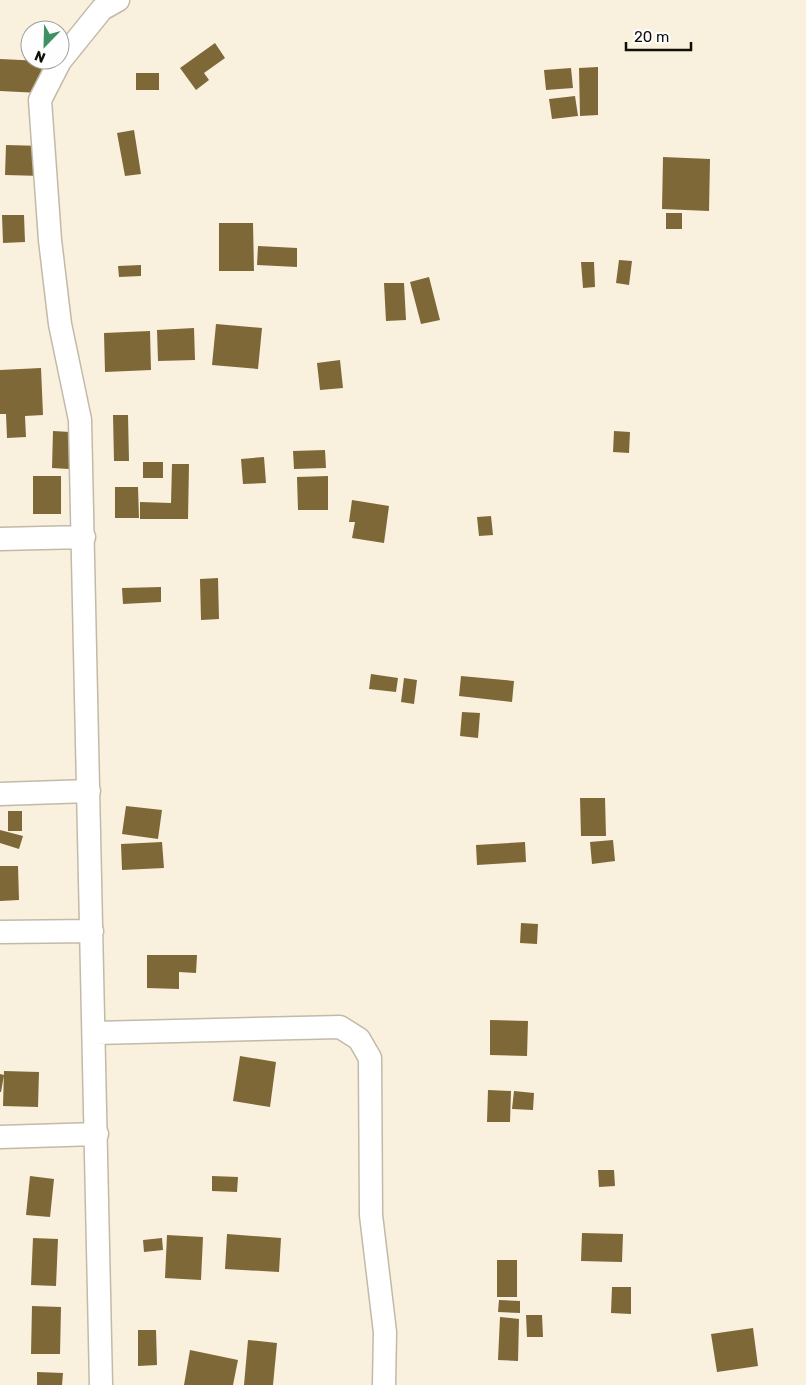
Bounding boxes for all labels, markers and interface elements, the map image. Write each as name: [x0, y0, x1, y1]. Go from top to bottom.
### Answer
north arrow: [20, 20, 70, 70]
scale bar: [626, 20, 691, 52]
text: 20 m: [634, 28, 669, 46]
text: N: [32, 47, 48, 66]

